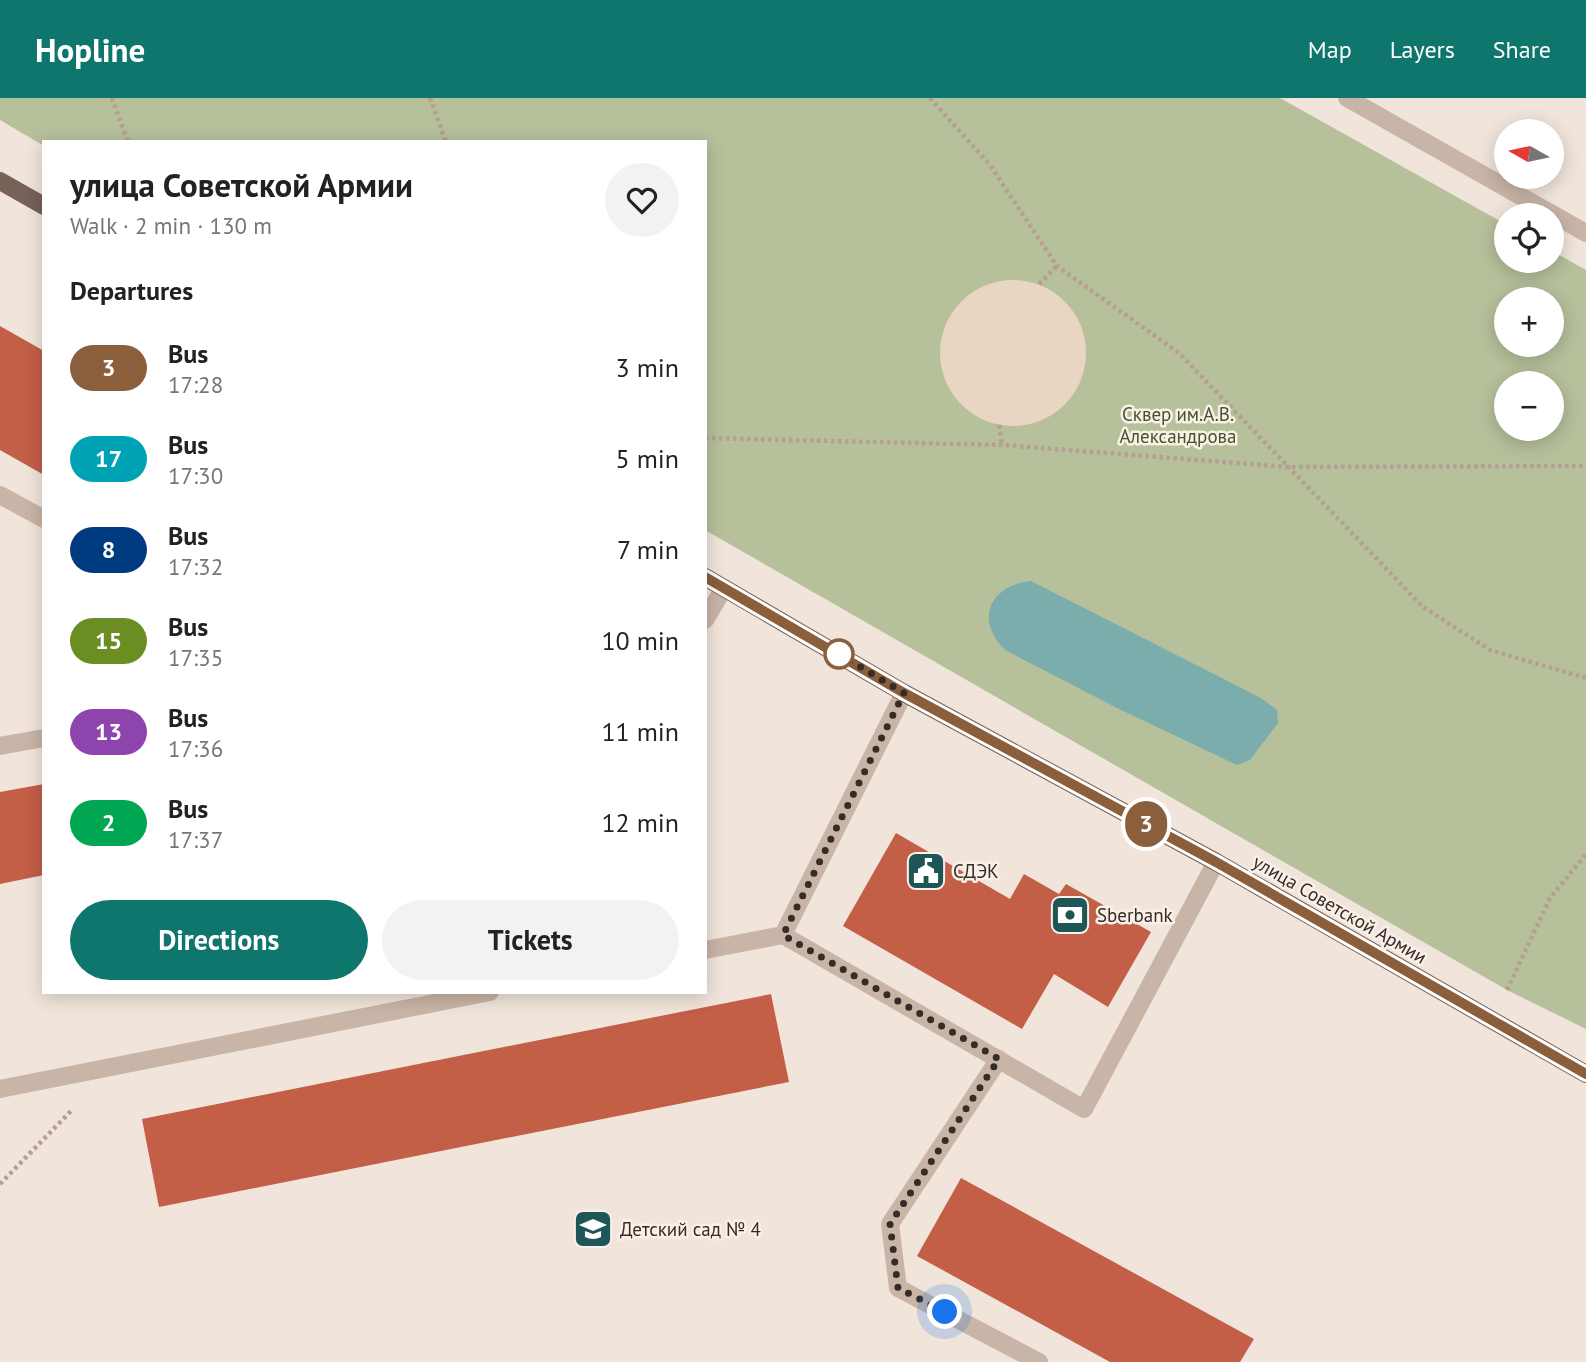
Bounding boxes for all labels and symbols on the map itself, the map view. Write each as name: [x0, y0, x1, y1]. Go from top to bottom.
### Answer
north arrow: [1494, 119, 1564, 189]
park label: Сквер им.А.В. Александрова: [1120, 402, 1236, 448]
unlabelled marker: [824, 639, 854, 669]
line badge: 3: [1123, 801, 1169, 847]
street label: улица Советской Армии: [1249, 849, 1431, 969]
public building icon: СДЭК: [905, 850, 947, 892]
place label: СДЭК: [953, 859, 999, 883]
bank icon: Sberbank: [1049, 894, 1091, 936]
place label: Sberbank: [1097, 903, 1173, 927]
school or university icon: Детский сад № 4: [572, 1208, 614, 1250]
place label: Детский сад № 4: [620, 1217, 761, 1241]
your location: [927, 1294, 962, 1329]

